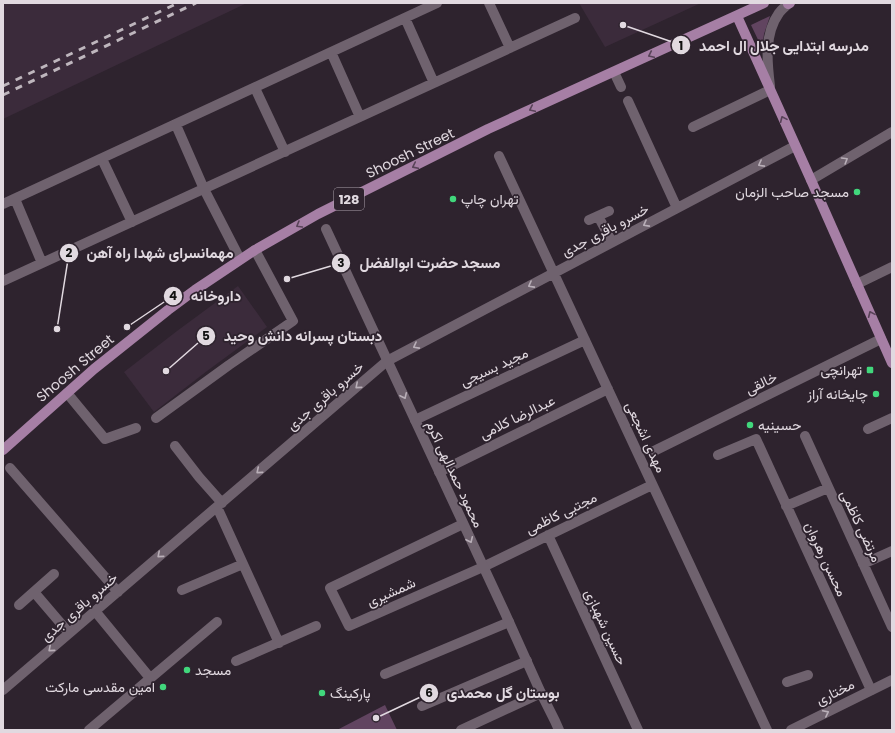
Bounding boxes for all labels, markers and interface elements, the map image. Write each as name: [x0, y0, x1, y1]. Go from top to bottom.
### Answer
callout: مدرسه ابتدایی جلال ال احمد: [671, 32, 876, 59]
text: مدرسه ابتدایی جلال ال احمد: [699, 35, 869, 56]
text: 1: [679, 37, 683, 54]
one-way arrow: [647, 51, 654, 59]
one-way arrow: [529, 105, 536, 113]
one-way arrow: [780, 115, 788, 123]
street label: Shoosh Street: [362, 123, 458, 183]
one-way arrow: [841, 157, 848, 165]
one-way arrow: [758, 159, 765, 167]
one-way arrow: [412, 161, 419, 169]
place label: مسجد صاحب الزمان: [735, 182, 849, 202]
marker: مسجد صاحب الزمان: [852, 187, 862, 197]
road number: 128: [334, 188, 364, 210]
place label: تهران چاپ: [461, 189, 518, 209]
marker: تهران چاپ: [448, 194, 458, 204]
street label: خسرو باقری جدی: [558, 199, 652, 261]
one-way arrow: [296, 220, 303, 227]
one-way arrow: [643, 220, 650, 227]
callout: مهمانسرای شهدا راه آهن: [59, 240, 242, 267]
text: مهمانسرای شهدا راه آهن: [86, 242, 234, 263]
text: 2: [66, 244, 73, 261]
callout: مسجد حضرت ابوالفضل: [331, 250, 508, 277]
text: مسجد حضرت ابوالفضل: [359, 252, 501, 273]
text: 3: [337, 254, 345, 271]
one-way arrow: [528, 280, 535, 288]
callout: داروخانه: [163, 282, 249, 309]
text: داروخانه: [191, 285, 241, 306]
text: 4: [169, 287, 177, 304]
one-way arrow: [867, 311, 875, 318]
callout: دبستان پسرانه دانش وحید: [196, 323, 391, 350]
text: دبستان پسرانه دانش وحید: [224, 325, 382, 346]
text: 5: [202, 327, 210, 344]
street label: Shoosh Street: [32, 329, 118, 407]
one-way arrow: [413, 341, 420, 348]
street label: مجید بسیجی: [457, 343, 531, 391]
street label: خسرو باقری جدی: [282, 357, 368, 435]
place label: تهرانچی: [820, 360, 862, 380]
marker: تهرانچی: [865, 365, 875, 375]
street label: خالقی: [742, 367, 780, 399]
one-way arrow: [355, 382, 362, 389]
place label: چایخانه آراز: [806, 384, 868, 404]
marker: چایخانه آراز: [871, 389, 881, 399]
street label: عبدالرضا کلامی: [476, 390, 558, 444]
one-way arrow: [399, 392, 407, 400]
street label: مهدی اشجعی: [621, 398, 671, 476]
place label: حسینیه: [758, 415, 801, 435]
street label: محمود حمدالهی اکرم: [421, 417, 489, 531]
marker: حسینیه: [745, 420, 755, 430]
one-way arrow: [256, 466, 264, 473]
street label: مجتبی کاظمی: [522, 487, 600, 539]
street label: مرتضی کاظمی: [836, 487, 886, 565]
street label: محسن رهروان: [800, 518, 852, 600]
one-way arrow: [465, 535, 473, 543]
one-way arrow: [157, 551, 165, 558]
street label: خسرو باقری جدی: [36, 568, 122, 646]
street label: شمشیری: [363, 572, 419, 612]
street label: حسین شهبازی: [580, 586, 632, 668]
one-way arrow: [48, 644, 55, 651]
place label: مسجد: [195, 660, 231, 680]
marker: مسجد: [182, 665, 192, 675]
street label: مختاری: [812, 674, 858, 710]
place label: امین مقدسی مارکت: [45, 677, 155, 697]
callout: بوستان گل محمدی: [419, 680, 568, 707]
marker: امین مقدسی مارکت: [158, 682, 168, 692]
text: بوستان گل محمدی: [447, 682, 559, 703]
place label: پارکینگ: [330, 683, 371, 703]
text: 6: [425, 684, 433, 701]
marker: پارکینگ: [317, 688, 327, 698]
one-way arrow: [821, 710, 829, 718]

